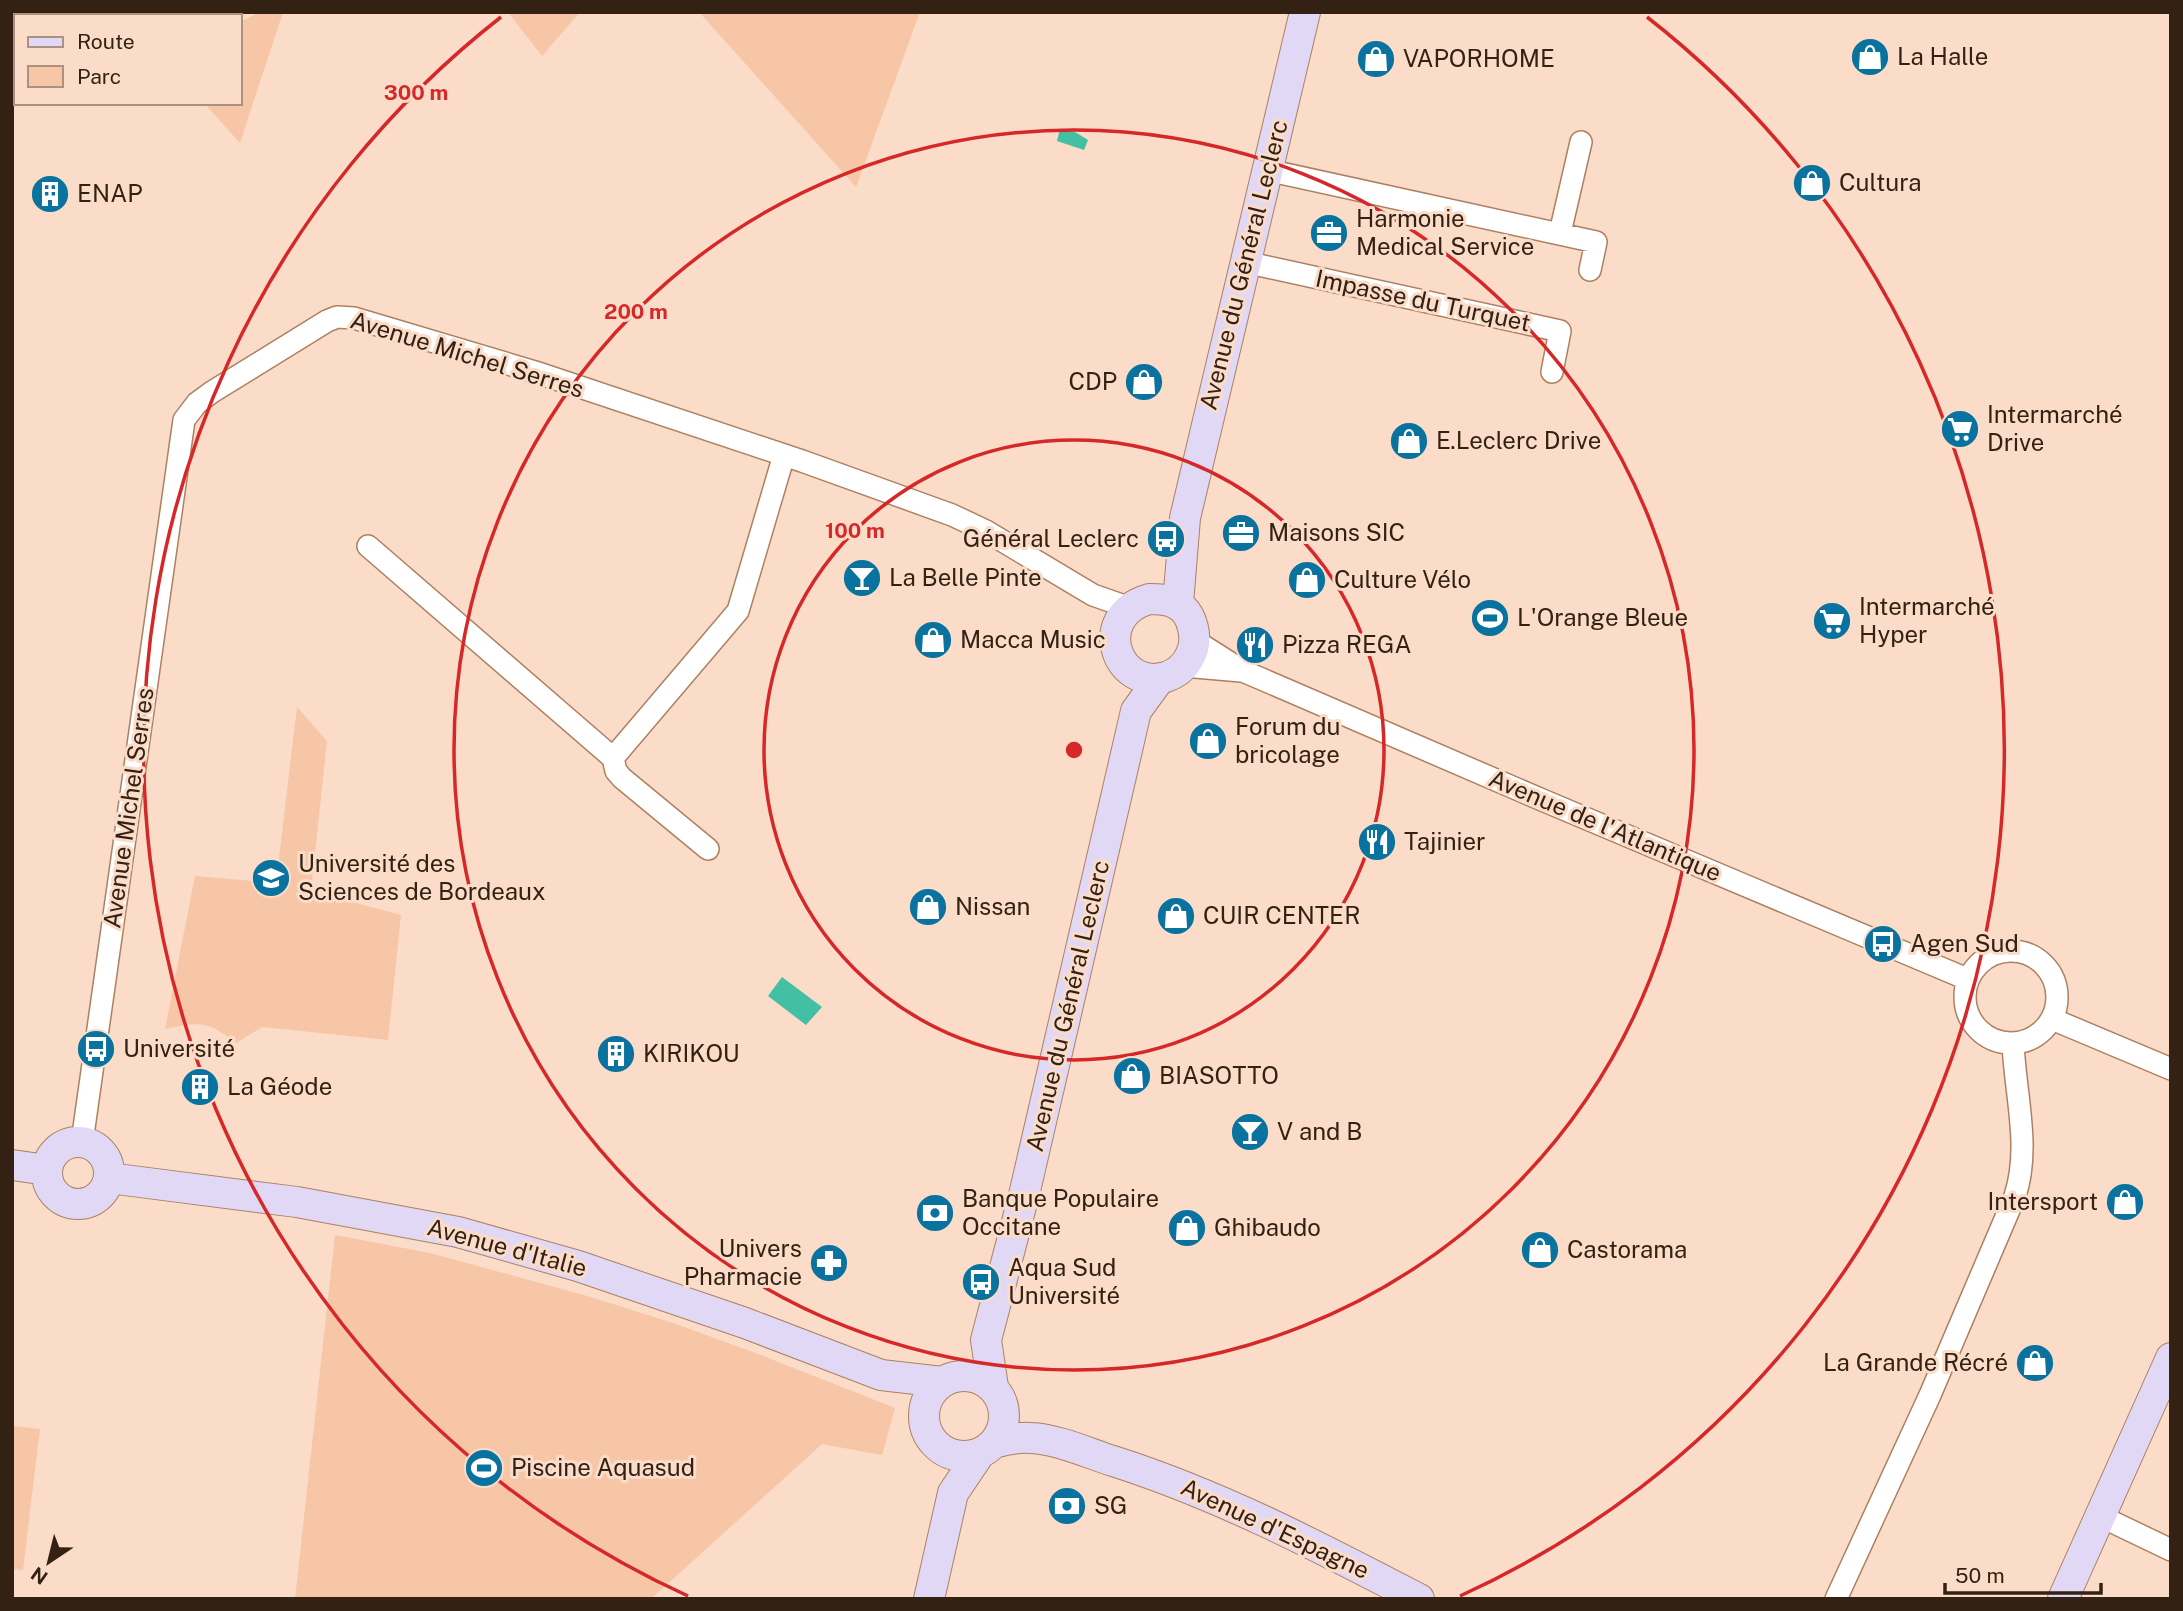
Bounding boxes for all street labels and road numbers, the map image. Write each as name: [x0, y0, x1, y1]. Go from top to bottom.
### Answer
street label: Avenue du Général Leclerc: [1193, 117, 1293, 413]
street label: Impasse du Turquet: [1313, 264, 1533, 336]
street label: Avenue Michel Serres: [347, 305, 587, 403]
street label: Avenue Michel Serres: [97, 686, 159, 930]
street label: Avenue de l'Atlantique: [1485, 763, 1726, 887]
street label: Avenue du Général Leclerc: [1020, 857, 1114, 1154]
street label: Avenue d'Italie: [425, 1212, 590, 1282]
street label: Avenue d'Espagne: [1177, 1472, 1374, 1584]

